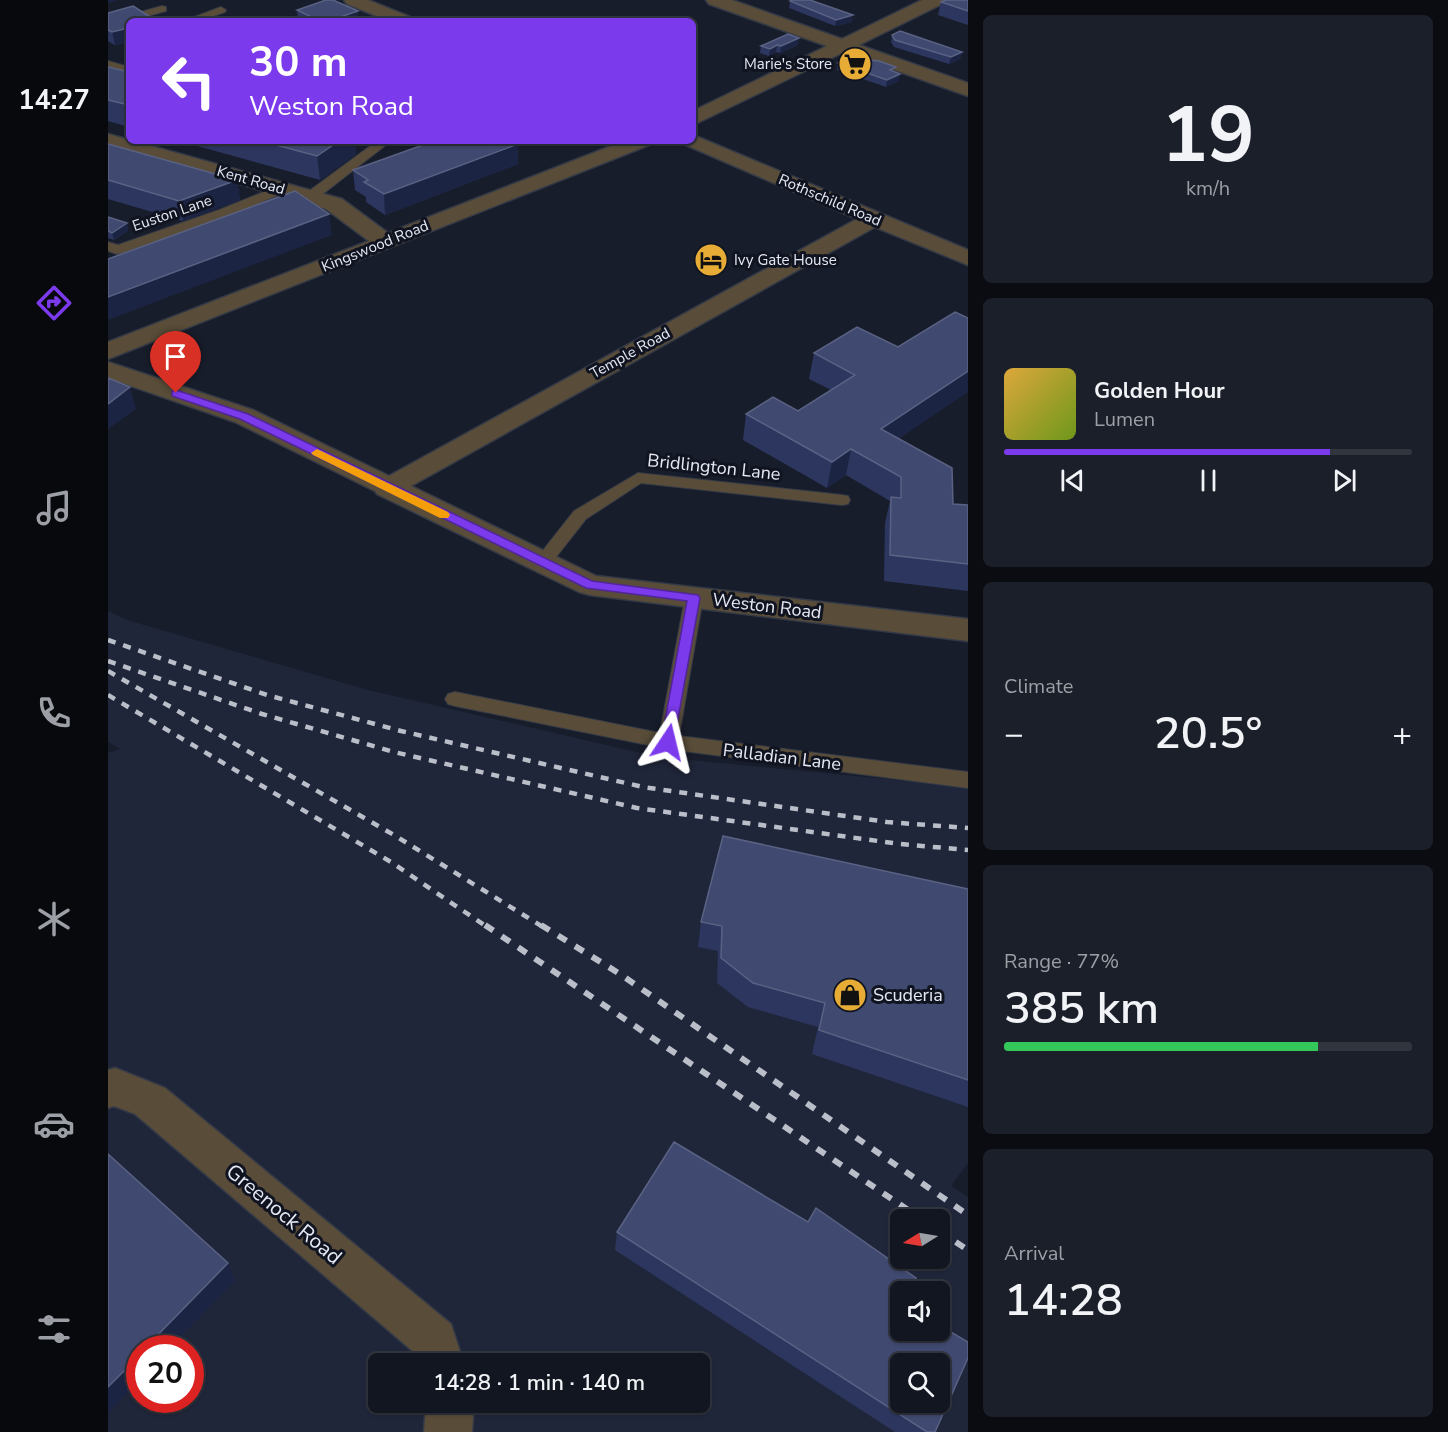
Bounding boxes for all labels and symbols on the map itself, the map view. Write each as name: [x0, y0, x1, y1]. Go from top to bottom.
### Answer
supermarket icon: Marie's Store: [837, 46, 873, 82]
place label: Marie's Store: [744, 54, 832, 74]
street label: Kent Road: [215, 161, 287, 199]
street label: Rothschild Road: [775, 169, 885, 231]
street label: Euston Lane: [130, 190, 214, 236]
street label: Kingswood Road: [318, 215, 432, 277]
hotel icon: Ivy Gate House: [693, 242, 729, 278]
place label: Ivy Gate House: [734, 250, 837, 270]
street label: Temple Road: [586, 323, 674, 383]
pin: [150, 331, 201, 393]
street label: Bridlington Lane: [646, 448, 782, 486]
street label: Weston Road: [711, 587, 823, 625]
position arrow: [636, 710, 700, 774]
street label: Palladian Lane: [722, 738, 842, 776]
shop icon: Scuderia: [832, 977, 868, 1013]
place label: Scuderia: [873, 983, 943, 1007]
street label: Greenock Road: [220, 1157, 348, 1271]
north arrow: [890, 1209, 950, 1269]
speed limit sign: 20: [126, 1335, 204, 1413]

